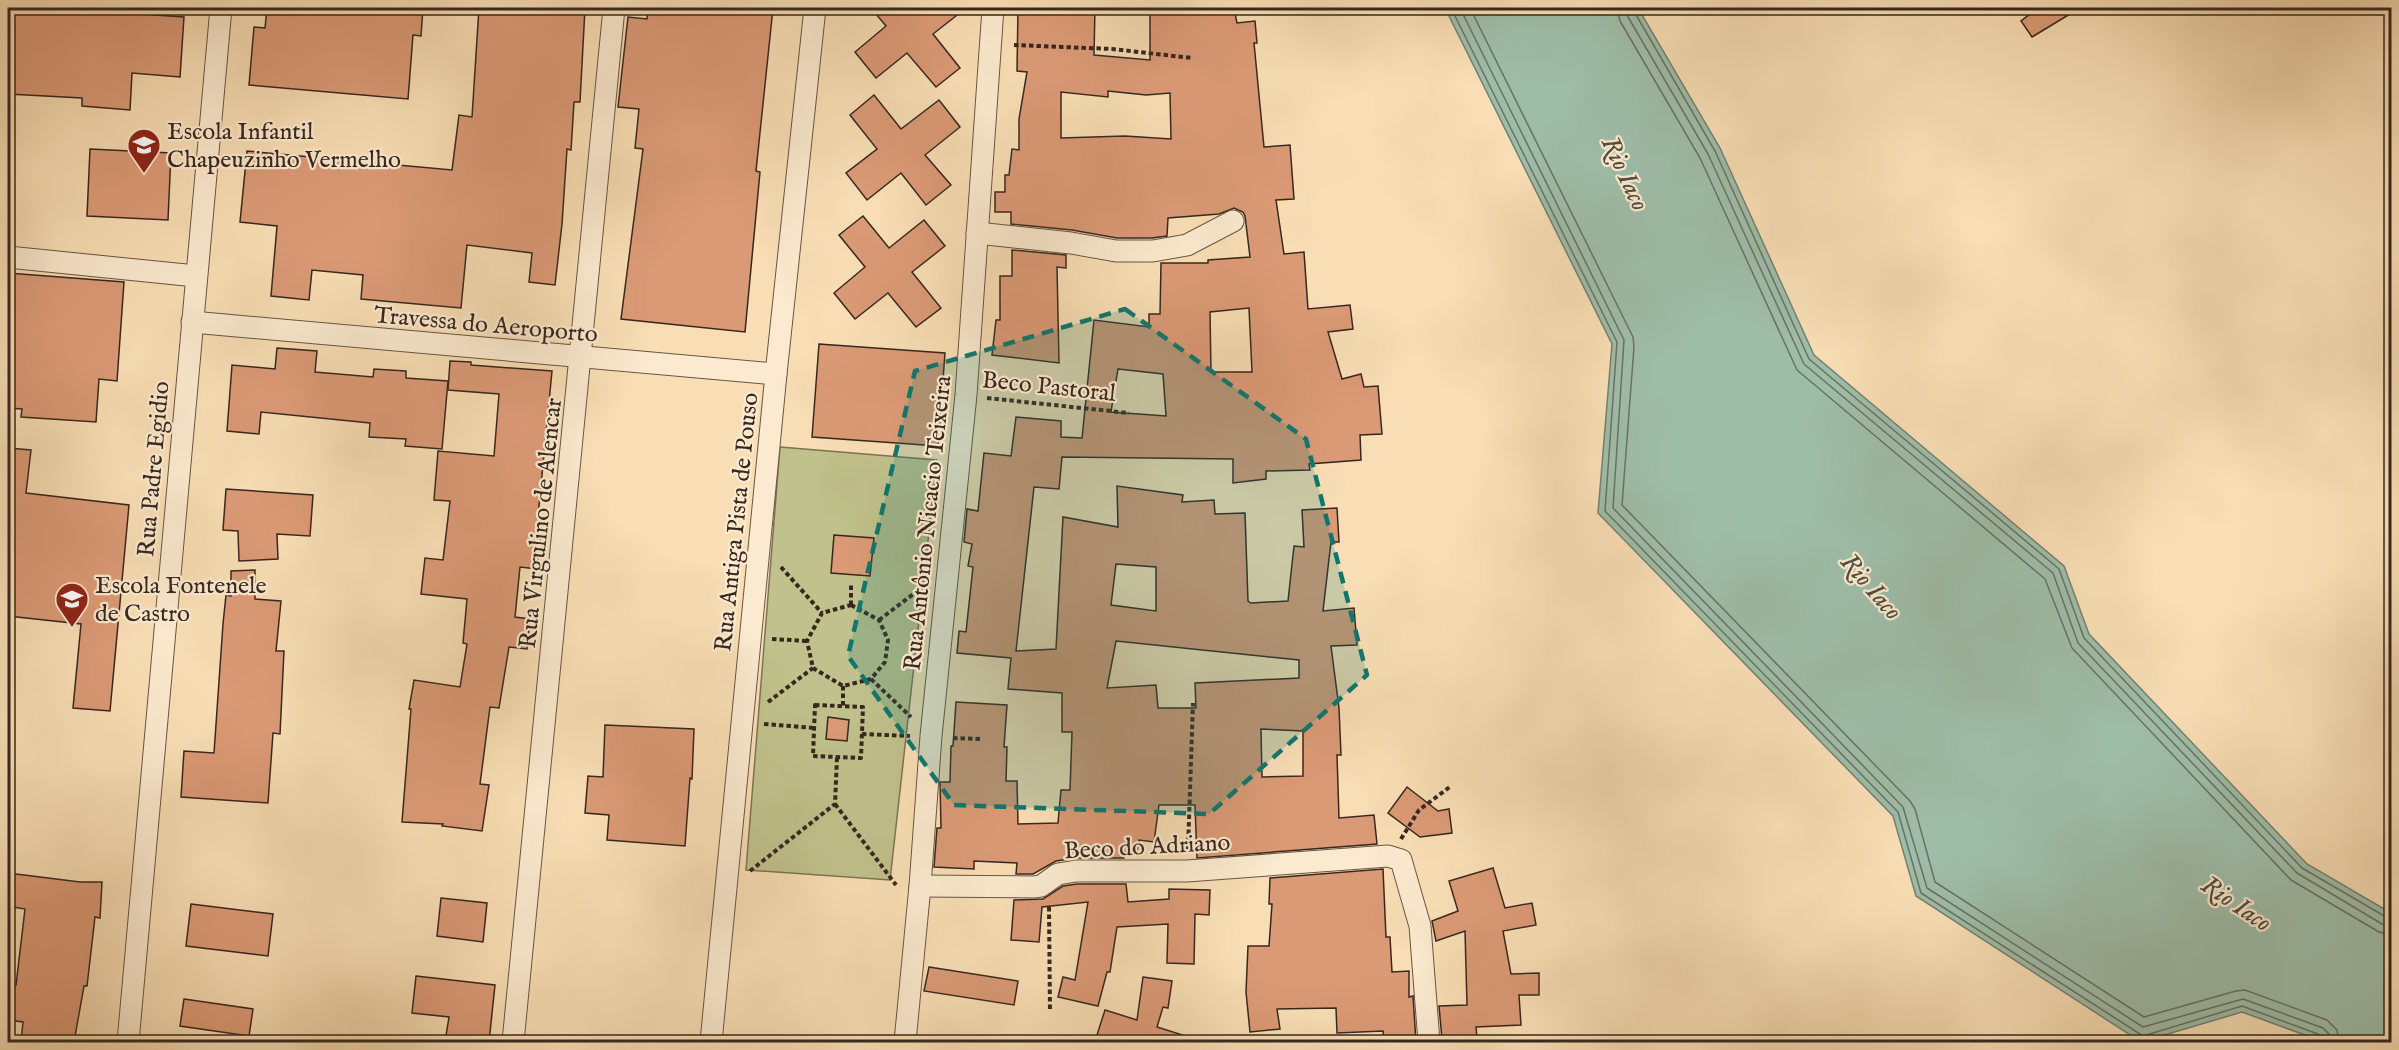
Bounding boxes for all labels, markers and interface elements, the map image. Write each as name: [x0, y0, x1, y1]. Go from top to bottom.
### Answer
place label: Escola Infantil Chapeuzinho Vermelho: [167, 117, 401, 176]
school or university icon: Escola Infantil Chapeuzinho Vermelho: [126, 127, 162, 174]
water label: Rio Iaco: [1593, 131, 1656, 216]
street label: Travessa do Aeroporto: [373, 300, 599, 351]
street label: Beco Pastoral: [980, 365, 1118, 410]
street label: Rua Antônio Nicacio Teixeira: [898, 373, 959, 672]
street label: Rua Padre Egidio: [131, 380, 178, 558]
street label: Rua Antiga Pista de Pouso: [708, 391, 767, 653]
street label: Rua Virgulino de Alencar: [513, 396, 570, 650]
water label: Rio Iaco: [1833, 547, 1909, 627]
place label: Escola Fontenele de Castro: [95, 571, 267, 630]
school or university icon: Escola Fontenele de Castro: [54, 581, 90, 628]
street label: Beco do Adriano: [1063, 828, 1231, 867]
water label: Rio Iaco: [2194, 869, 2278, 940]

